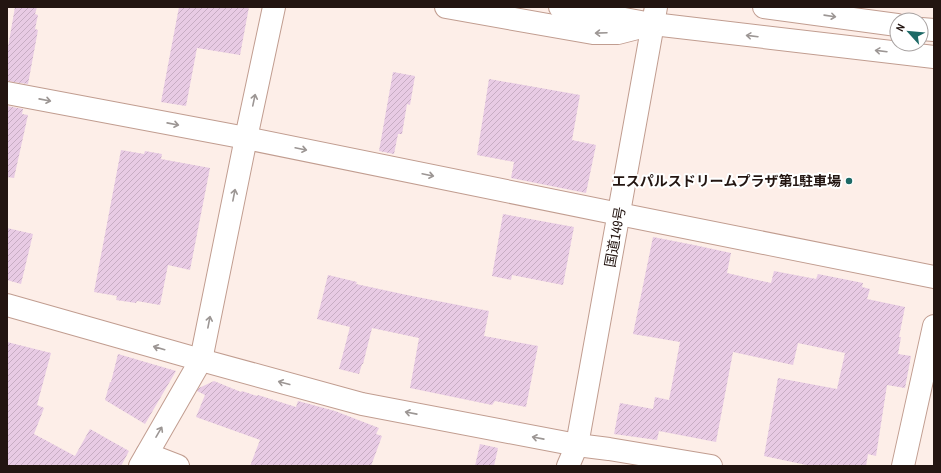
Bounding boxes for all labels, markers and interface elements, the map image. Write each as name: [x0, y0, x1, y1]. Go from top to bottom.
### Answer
one-way arrow: [823, 12, 836, 20]
north arrow: [889, 12, 929, 52]
text: N: [892, 21, 908, 34]
one-way arrow: [595, 29, 608, 37]
one-way arrow: [746, 32, 759, 40]
one-way arrow: [875, 47, 888, 55]
one-way arrow: [250, 94, 258, 107]
one-way arrow: [38, 97, 51, 105]
one-way arrow: [166, 121, 179, 129]
one-way arrow: [294, 145, 307, 153]
one-way arrow: [421, 171, 434, 179]
place label: エスパルスドリームプラザ第1駐車場: [612, 172, 841, 190]
marker: エスパルスドリームプラザ第1駐車場: [844, 176, 854, 186]
one-way arrow: [231, 188, 239, 201]
street label: 国道149号: [601, 205, 629, 269]
one-way arrow: [205, 316, 213, 329]
one-way arrow: [153, 344, 166, 351]
one-way arrow: [278, 379, 291, 386]
one-way arrow: [404, 409, 417, 417]
one-way arrow: [156, 426, 164, 438]
one-way arrow: [532, 433, 545, 441]

